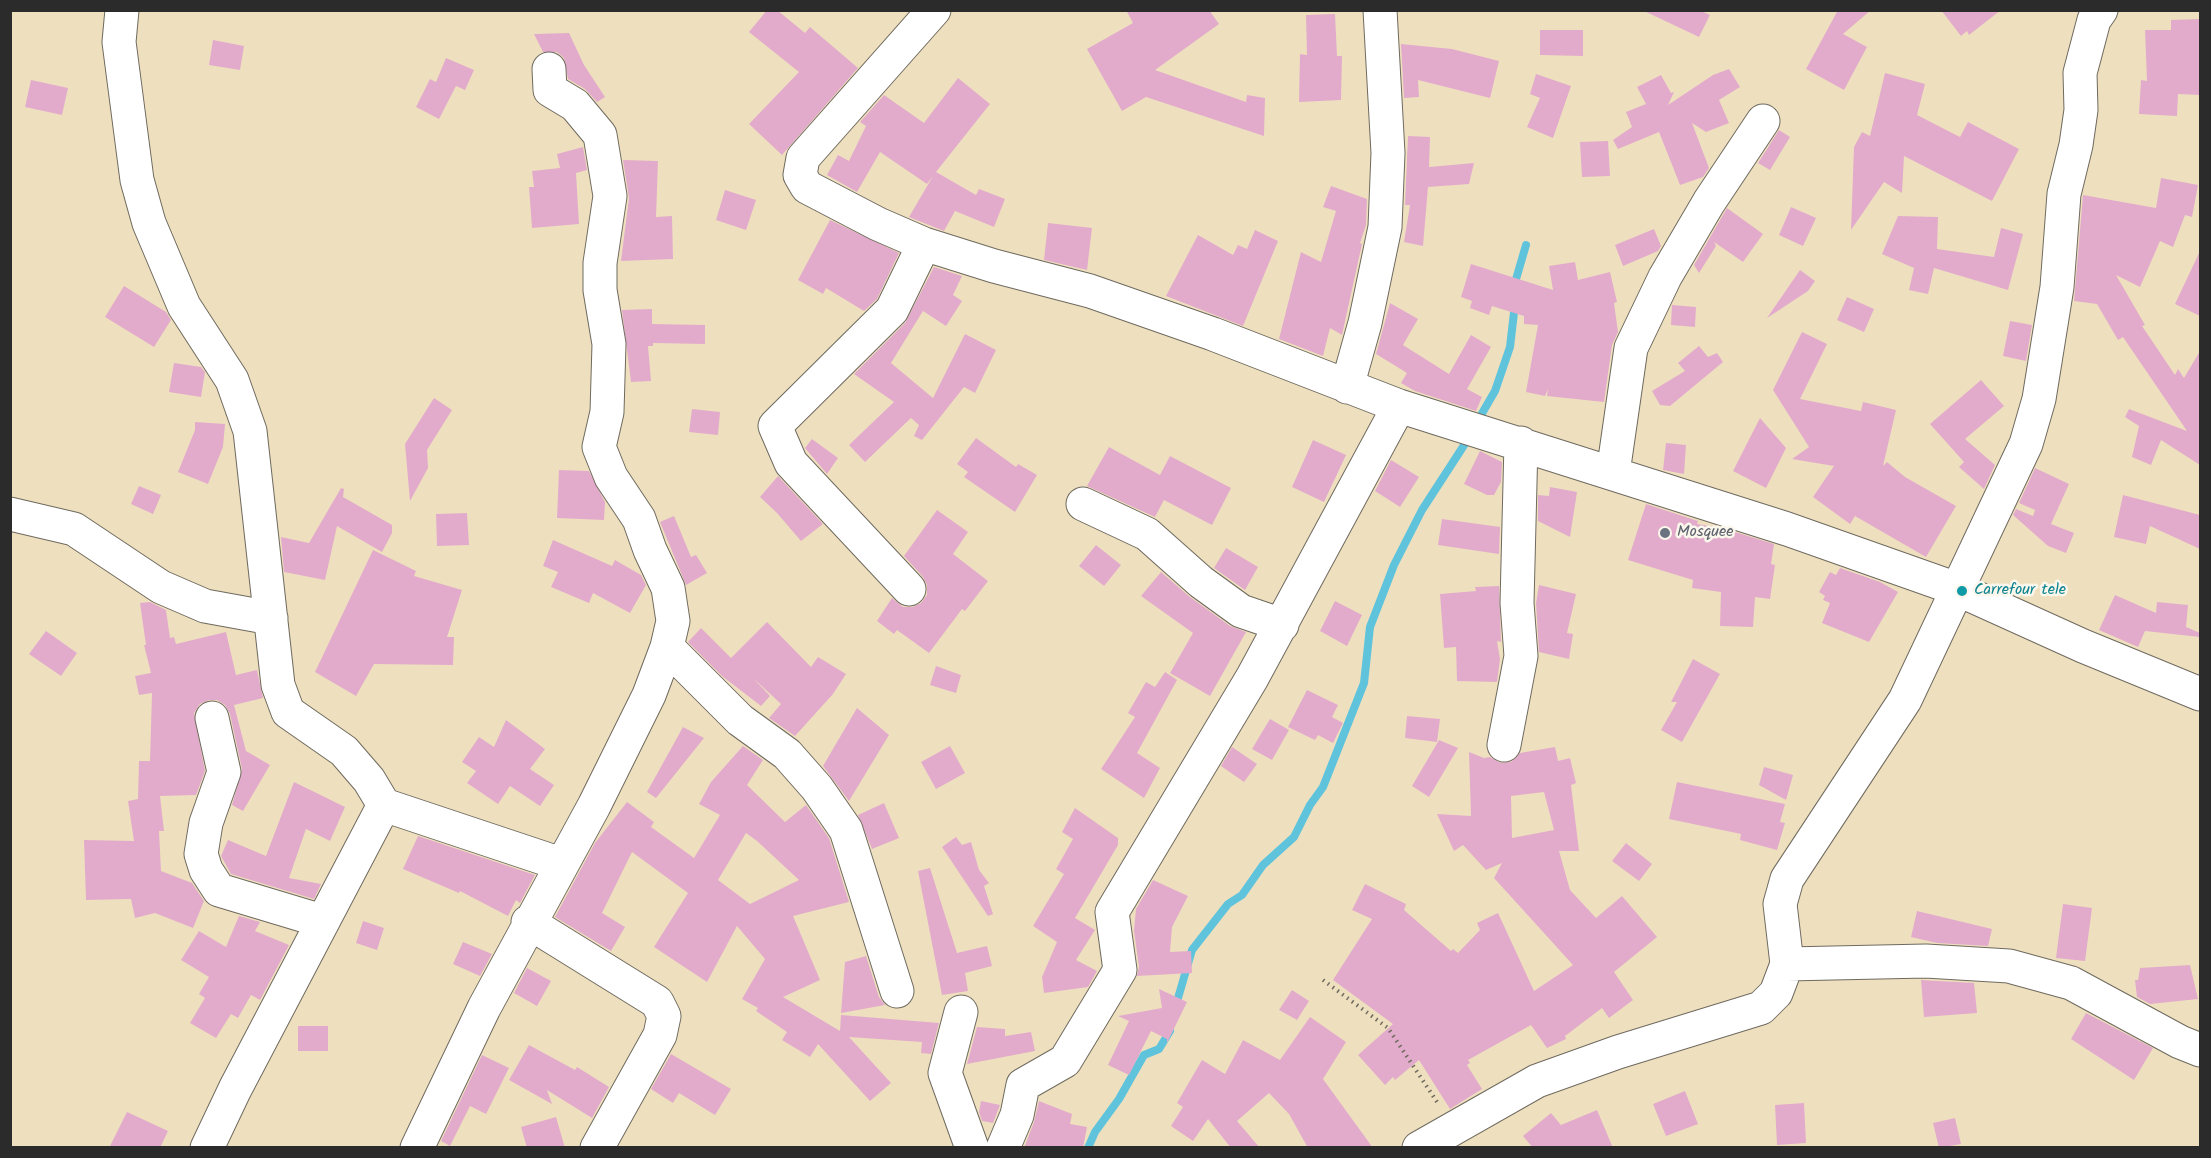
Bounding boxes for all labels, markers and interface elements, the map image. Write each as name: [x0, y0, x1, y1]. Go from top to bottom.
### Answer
place label: Mosquee: [1677, 523, 1733, 543]
marker: Mosquee: [1658, 526, 1672, 540]
place label: Carrefour tele: [1974, 581, 2066, 601]
marker: Carrefour tele: [1955, 584, 1969, 598]

